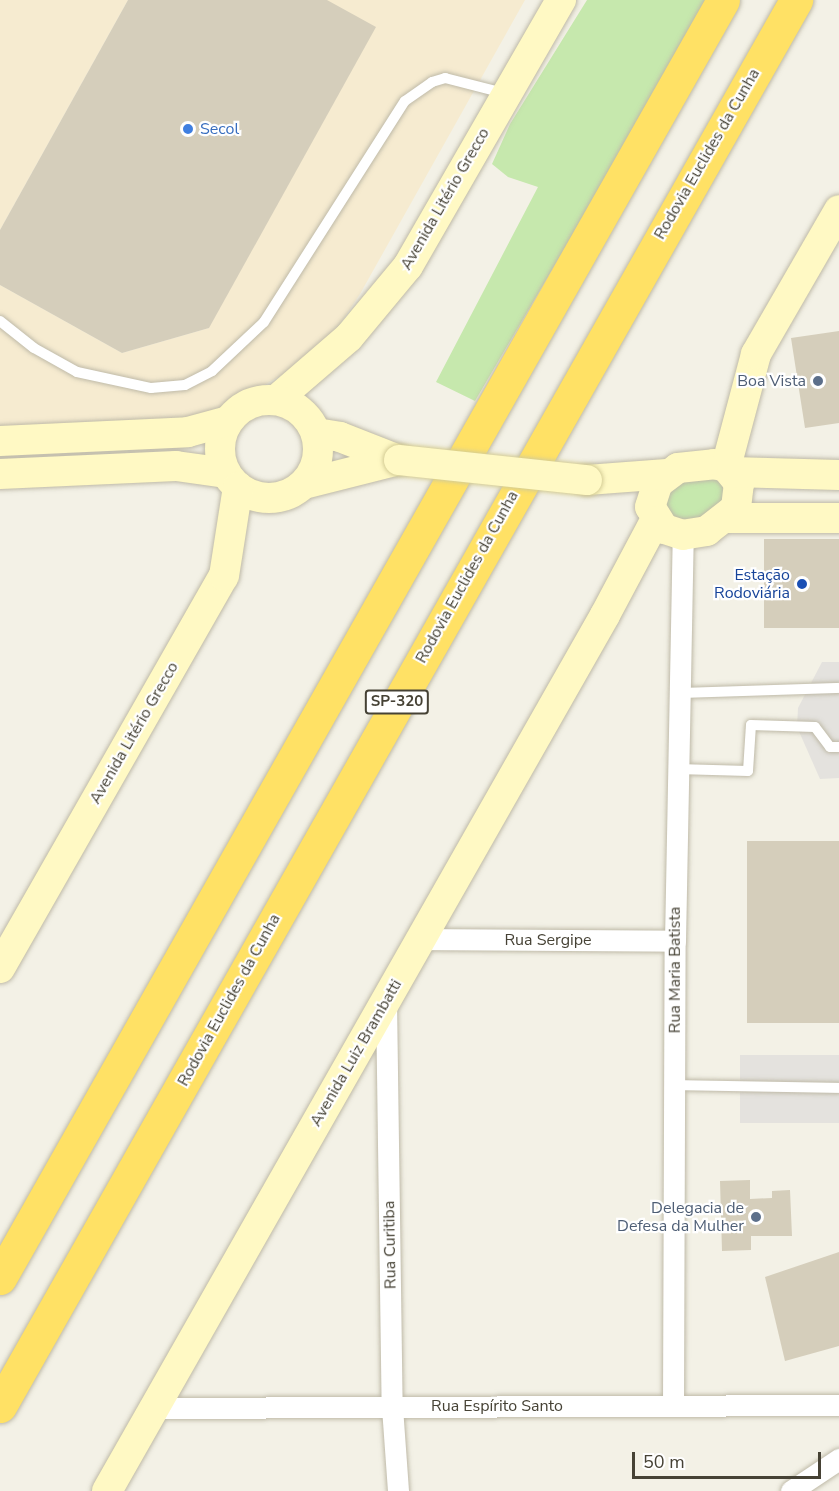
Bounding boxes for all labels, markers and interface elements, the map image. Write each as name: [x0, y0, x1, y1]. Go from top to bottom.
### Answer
street label: Rodovia Euclides da Cunha: [650, 65, 764, 243]
place label: Secol: [200, 119, 239, 139]
marker: Secol: [181, 122, 195, 136]
street label: Avenida Litério Grecco: [397, 125, 493, 273]
place label: Boa Vista: [737, 371, 806, 391]
marker: Boa Vista: [811, 374, 825, 388]
street label: Rodovia Euclides da Cunha: [412, 488, 522, 666]
place label: Estação Rodoviária: [714, 565, 790, 603]
marker: Estação Rodoviária: [795, 577, 809, 591]
street label: Avenida Litério Grecco: [86, 659, 182, 807]
road number: SP-320: [364, 690, 430, 714]
street label: Rua Maria Batista: [665, 907, 685, 1033]
street label: Rodovia Euclides da Cunha: [174, 911, 284, 1089]
street label: Rua Sergipe: [504, 930, 592, 950]
street label: Avenida Luiz Brambatti: [306, 976, 406, 1130]
place label: Delegacia de Defesa da Mulher: [617, 1198, 744, 1236]
street label: Rua Curitiba: [380, 1201, 400, 1289]
marker: Delegacia de Defesa da Mulher: [749, 1210, 763, 1224]
street label: Rua Espírito Santo: [431, 1396, 563, 1416]
scale bar: [635, 1440, 824, 1478]
text: 50 m: [643, 1450, 685, 1474]

